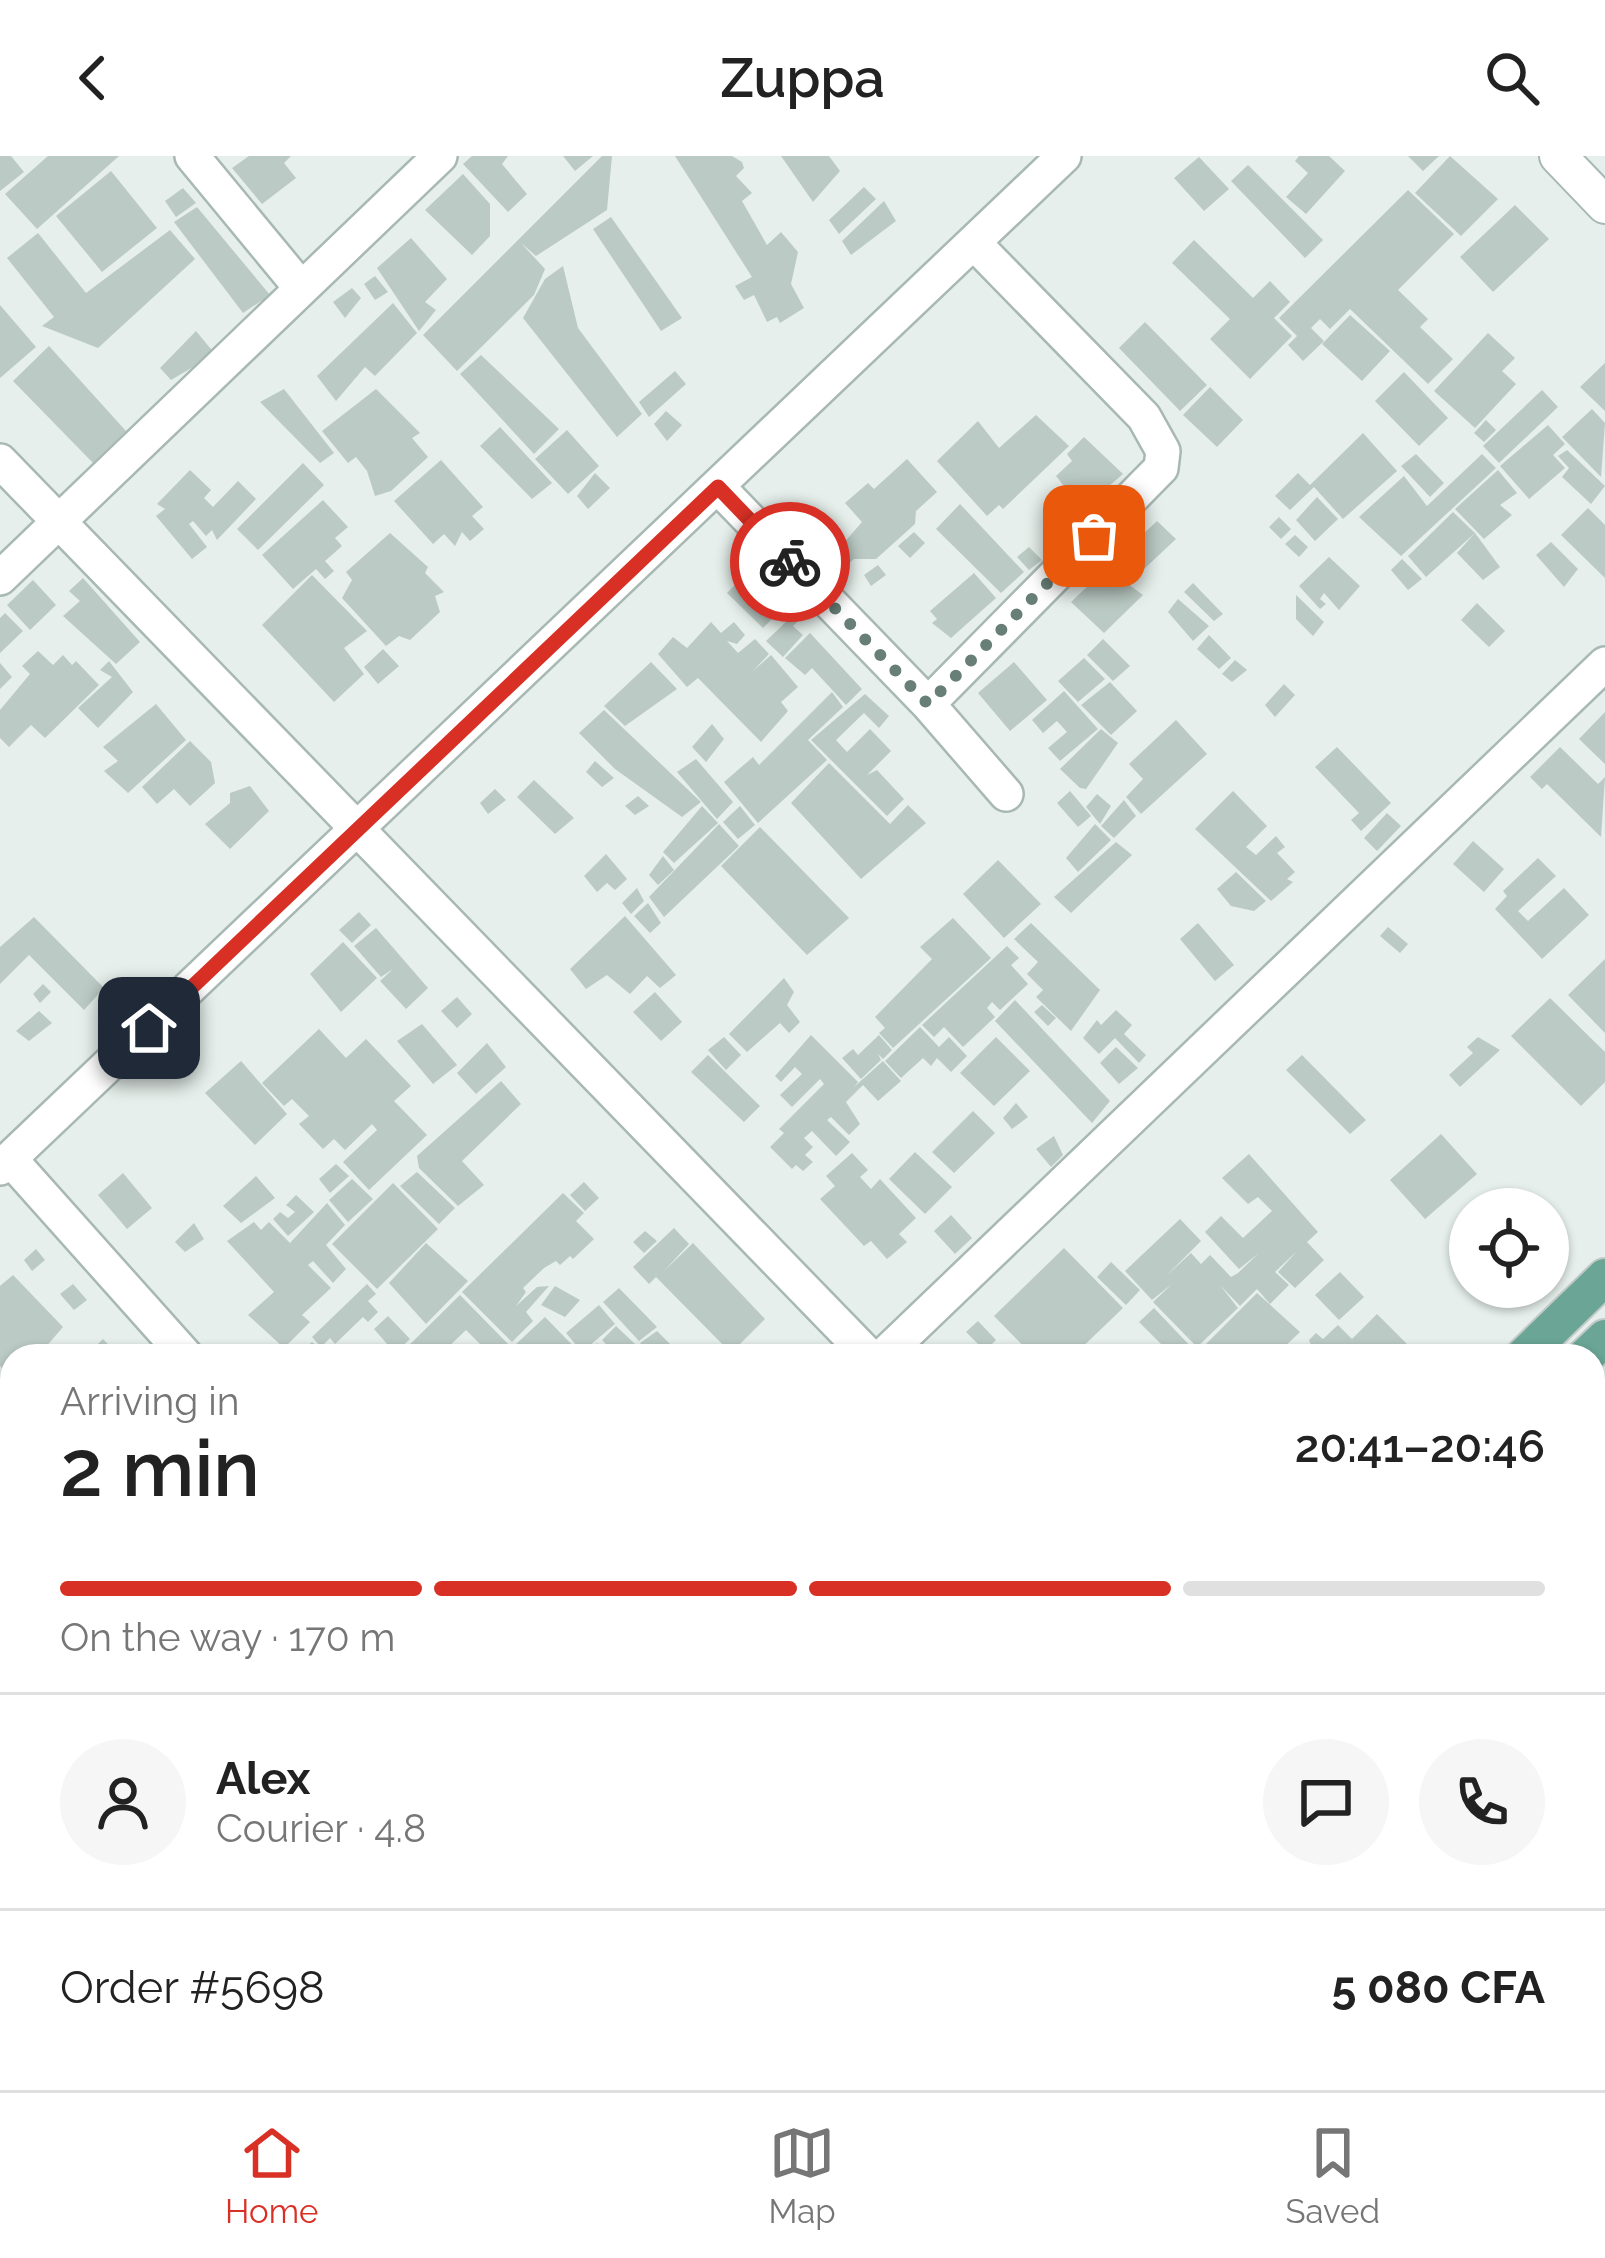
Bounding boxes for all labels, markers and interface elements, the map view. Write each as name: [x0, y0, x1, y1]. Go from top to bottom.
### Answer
icon: back: [60, 45, 126, 111]
icon: search: [1479, 45, 1545, 111]
text: Zuppa: [720, 46, 885, 110]
pin: [1043, 485, 1145, 587]
courier: [730, 502, 850, 622]
icon: bag: [1061, 503, 1127, 569]
icon: bike: [757, 529, 823, 595]
pin: [98, 977, 200, 1079]
icon: home: [116, 995, 182, 1061]
map controls: [1449, 1188, 1569, 1308]
button: locate: [1449, 1188, 1569, 1308]
text: Arriving in: [60, 1378, 240, 1424]
text: 20:41–20:46: [1295, 1420, 1545, 1473]
text: 2 min: [60, 1423, 260, 1514]
text: On the way · 170 m: [60, 1614, 395, 1660]
button: person: [60, 1739, 186, 1865]
button: chat: [1263, 1739, 1389, 1865]
button: phone: [1419, 1739, 1545, 1865]
text: Alex: [216, 1752, 310, 1805]
text: Courier · 4.8: [216, 1805, 426, 1851]
text: Order #5698: [60, 1961, 325, 2014]
text: 5 080 CFA: [1331, 1961, 1545, 2014]
tab: Home: [225, 2120, 318, 2231]
tab: Map: [768, 2120, 836, 2231]
tab: Saved: [1286, 2120, 1380, 2231]

